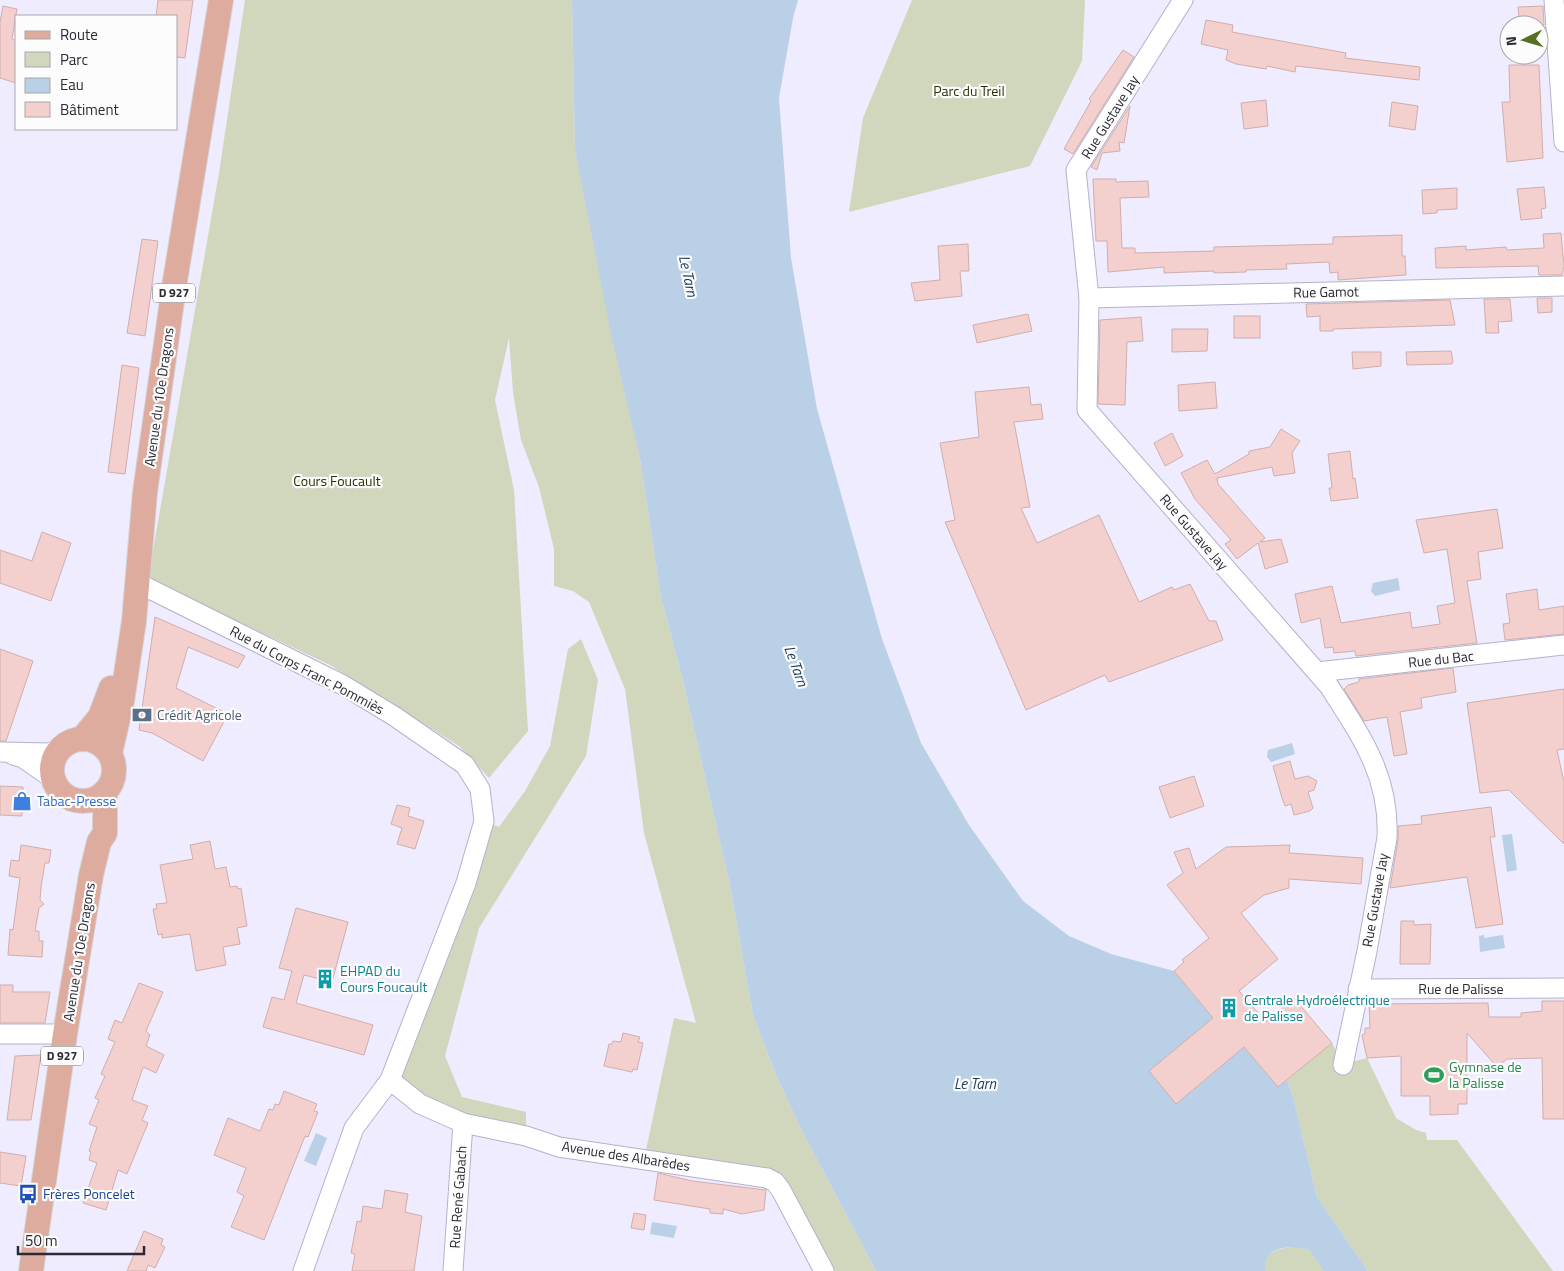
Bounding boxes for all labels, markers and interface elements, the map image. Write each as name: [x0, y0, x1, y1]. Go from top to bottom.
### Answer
legend: [15, 15, 178, 130]
north arrow: [1499, 15, 1549, 65]
text: Route: [60, 23, 98, 46]
text: N: [1500, 35, 1521, 47]
text: Parc: [60, 48, 88, 71]
street label: Rue Gustave Jay: [1075, 71, 1144, 163]
text: Eau: [60, 73, 84, 96]
park label: Parc du Treil: [933, 80, 1005, 101]
text: Bâtiment: [60, 98, 119, 121]
water label: Le Tarn: [673, 253, 704, 299]
street label: Rue Gamot: [1293, 280, 1359, 303]
road number: D 927: [153, 284, 195, 302]
street label: Avenue du 10e Dragons: [138, 326, 179, 468]
park label: Cours Foucault: [293, 470, 381, 491]
street label: Rue Gustave Jay: [1155, 489, 1234, 575]
street label: Rue du Corps Franc Pommiès: [226, 620, 388, 719]
water label: Le Tarn: [778, 642, 815, 690]
street label: Rue du Bac: [1407, 645, 1475, 672]
bank icon: Crédit Agricole: [131, 704, 153, 726]
place label: Crédit Agricole: [157, 704, 242, 725]
shop icon: Tabac-Presse: [11, 790, 33, 812]
place label: Tabac-Presse: [37, 790, 116, 811]
street label: Rue Gustave Jay: [1356, 851, 1393, 949]
street label: Avenue du 10e Dragons: [57, 881, 100, 1023]
place label: EHPAD du Cours Foucault: [340, 960, 427, 997]
building icon: EHPAD du Cours Foucault: [314, 968, 336, 990]
street label: Rue de Palisse: [1418, 978, 1504, 999]
place label: Centrale Hydroélectrique de Palisse: [1244, 989, 1390, 1026]
building icon: Centrale Hydroélectrique de Palisse: [1218, 997, 1240, 1019]
road number: D 927: [41, 1046, 83, 1066]
place label: Gymnase de la Palisse: [1449, 1056, 1522, 1093]
sports icon: Gymnase de la Palisse: [1423, 1064, 1445, 1086]
water label: Le Tarn: [954, 1072, 997, 1095]
street label: Avenue des Albarèdes: [560, 1135, 692, 1176]
street label: Rue René Gabach: [443, 1145, 472, 1249]
bus stop icon: Frères Poncelet: [17, 1183, 39, 1205]
place label: Frères Poncelet: [43, 1183, 135, 1204]
scale bar: [18, 1224, 144, 1256]
text: 50 m: [25, 1229, 58, 1252]

